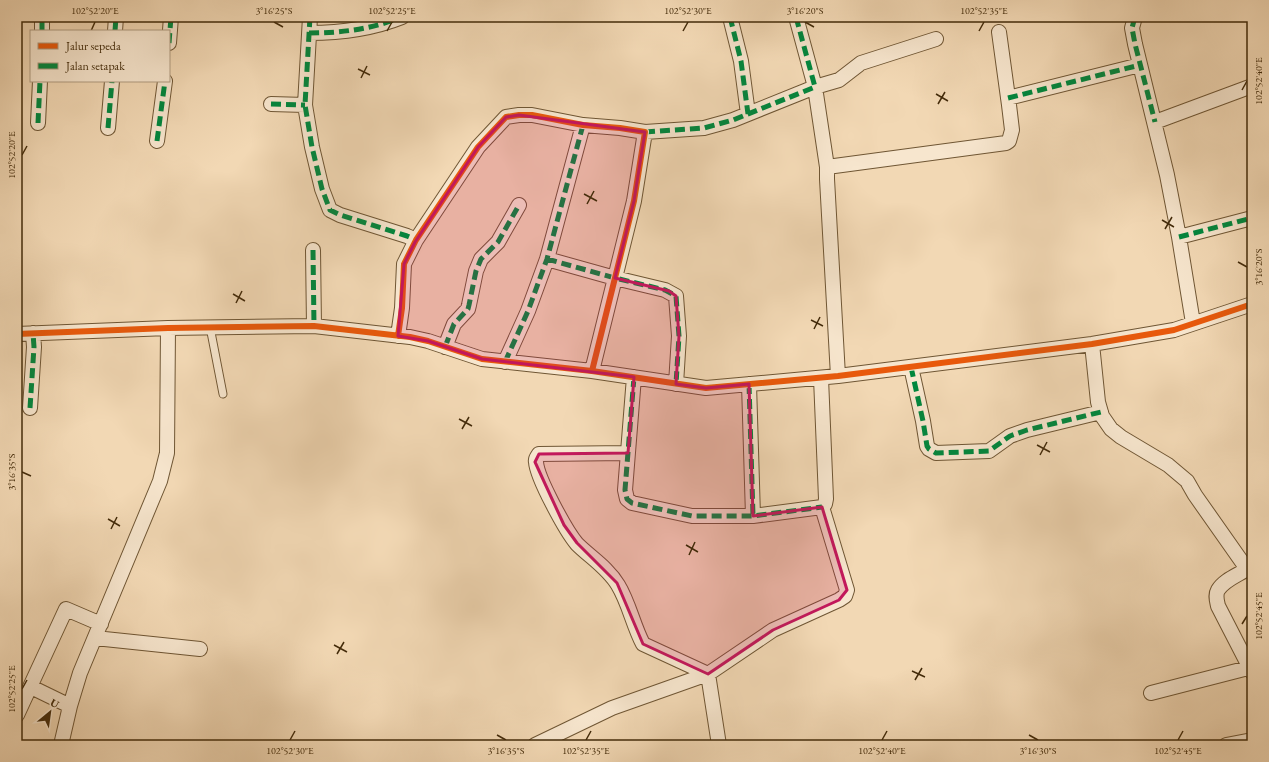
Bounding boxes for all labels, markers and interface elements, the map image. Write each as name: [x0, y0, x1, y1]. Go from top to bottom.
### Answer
text: 102°52'20"E: [71, 4, 119, 17]
text: 3°16'25"S: [256, 4, 293, 17]
text: 102°52'25"E: [368, 4, 416, 17]
text: 102°52'30"E: [664, 4, 712, 17]
text: 3°16'20"S: [787, 4, 824, 17]
text: 102°52'35"E: [960, 4, 1008, 17]
legend: [30, 30, 170, 82]
text: Jalur sepeda: [65, 38, 121, 54]
text: 102°52'40"E: [1252, 57, 1265, 105]
text: Jalan setapak: [65, 58, 125, 74]
text: 102°52'20"E: [5, 131, 18, 179]
text: 3°16'20"S: [1252, 248, 1265, 285]
text: 3°16'35"S: [5, 453, 18, 490]
text: 102°52'45"E: [1252, 592, 1265, 640]
text: 102°52'25"E: [5, 665, 18, 713]
north arrow: [30, 692, 70, 732]
text: U: [48, 695, 63, 712]
text: 102°52'30"E: [266, 744, 314, 757]
text: 3°16'35"S: [488, 744, 525, 757]
text: 102°52'35"E: [562, 744, 610, 757]
text: 102°52'40"E: [858, 744, 906, 757]
text: 3°16'30"S: [1020, 744, 1057, 757]
text: 102°52'45"E: [1154, 744, 1202, 757]

